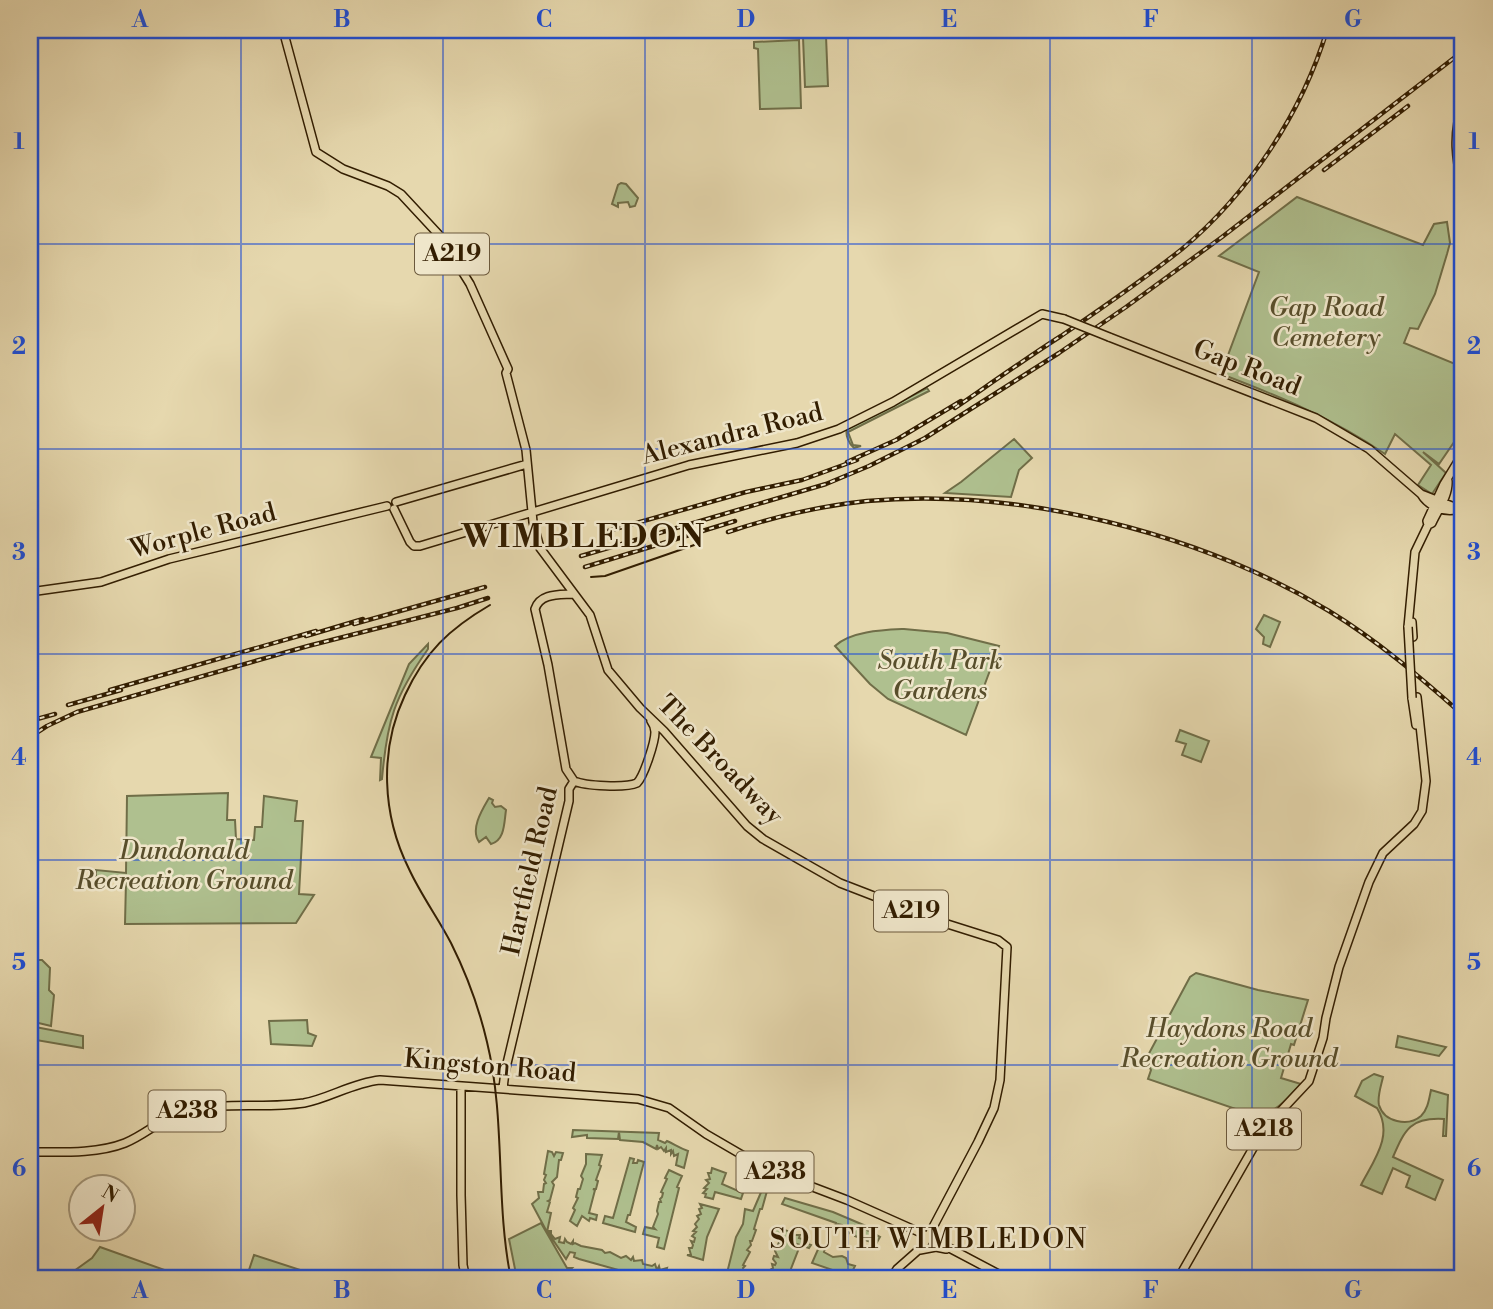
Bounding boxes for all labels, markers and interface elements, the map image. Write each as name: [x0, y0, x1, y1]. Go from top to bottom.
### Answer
text: A: [131, 6, 149, 34]
text: B: [333, 6, 351, 34]
text: C: [536, 6, 552, 34]
text: D: [737, 6, 755, 34]
text: E: [941, 6, 957, 34]
text: F: [1143, 6, 1159, 34]
text: G: [1344, 6, 1362, 34]
text: 1: [13, 128, 25, 156]
text: 1: [1468, 128, 1480, 156]
road number: A219: [415, 233, 489, 274]
park label: Gap Road Cemetery: [1268, 292, 1385, 354]
text: 2: [12, 333, 26, 361]
street label: Gap Road: [1189, 333, 1306, 403]
text: 2: [1467, 333, 1481, 361]
street label: Alexandra Road: [637, 396, 826, 472]
street label: Worple Road: [126, 496, 280, 566]
district label: WIMBLEDON: [461, 517, 706, 558]
text: 3: [12, 539, 26, 567]
text: 3: [1467, 539, 1481, 567]
park label: South Park Gardens: [877, 645, 1003, 707]
street label: The Broadway: [650, 689, 790, 832]
text: 4: [11, 744, 27, 772]
text: 4: [1466, 744, 1482, 772]
street label: Hartfield Road: [495, 783, 565, 959]
park label: Dundonald Recreation Ground: [75, 835, 294, 897]
road number: A219: [874, 890, 948, 931]
text: 5: [12, 949, 26, 977]
text: 5: [1467, 949, 1481, 977]
park label: Haydons Road Recreation Ground: [1120, 1013, 1339, 1075]
street label: Kingston Road: [403, 1043, 578, 1089]
road number: A238: [148, 1091, 226, 1132]
road number: A218: [1227, 1108, 1301, 1149]
road number: A238: [736, 1152, 814, 1192]
text: 6: [12, 1155, 26, 1183]
text: 6: [1467, 1155, 1481, 1183]
north arrow: [66, 1172, 136, 1242]
text: N: [97, 1180, 123, 1208]
district label: SOUTH WIMBLEDON: [770, 1222, 1088, 1257]
text: A: [131, 1277, 149, 1305]
text: B: [333, 1277, 351, 1305]
text: C: [536, 1277, 552, 1305]
text: D: [737, 1277, 755, 1305]
text: E: [941, 1277, 957, 1305]
text: F: [1143, 1277, 1159, 1305]
text: G: [1344, 1277, 1362, 1305]

